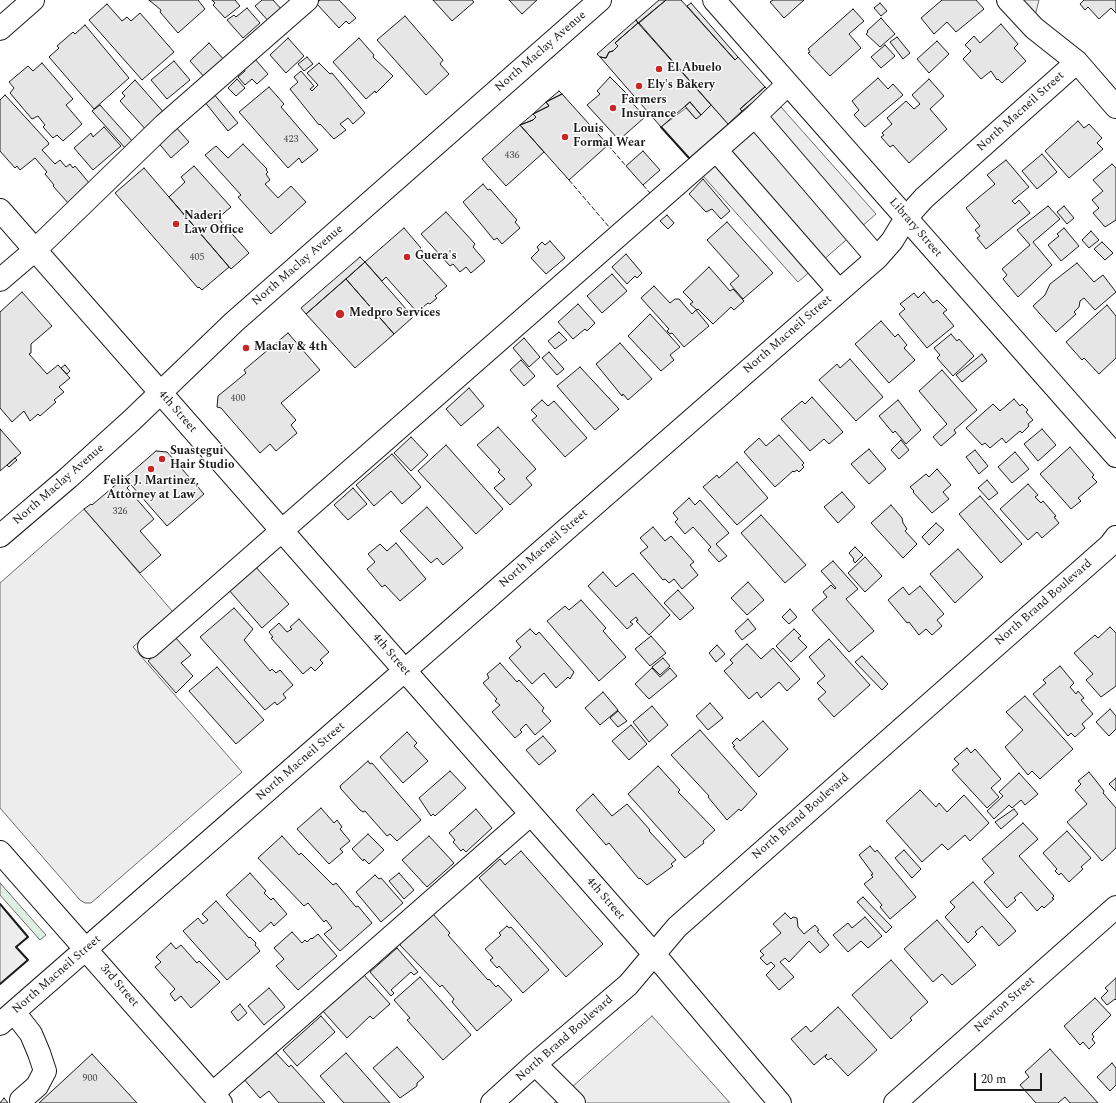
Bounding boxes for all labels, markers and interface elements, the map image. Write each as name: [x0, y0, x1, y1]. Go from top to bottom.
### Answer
street label: North Maclay Avenue: [493, 9, 589, 95]
place label: El Abuelo: [667, 62, 722, 76]
marker: El Abuelo: [654, 64, 664, 74]
street label: North Macneil Street: [974, 69, 1068, 155]
place label: Ely's Bakery: [647, 79, 715, 93]
marker: Ely's Bakery: [634, 81, 644, 91]
place label: Farmers Insurance: [621, 94, 676, 122]
marker: Farmers Insurance: [608, 103, 618, 113]
place label: Louis Formal Wear: [573, 123, 645, 151]
marker: Louis Formal Wear: [560, 132, 570, 142]
house number: 423: [284, 134, 298, 146]
house number: 436: [505, 150, 519, 162]
street label: Library Street: [885, 195, 945, 261]
place label: Naderi Law Office: [184, 210, 244, 238]
marker: Naderi Law Office: [171, 219, 181, 229]
street label: North Maclay Avenue: [250, 223, 346, 309]
place label: Guera's: [415, 250, 457, 264]
house number: 405: [190, 252, 204, 264]
marker: Guera's: [402, 252, 412, 262]
street label: North Macneil Street: [741, 293, 835, 377]
place label: Medpro Services: [349, 307, 441, 321]
marker: Medpro Services: [334, 308, 346, 320]
place label: Maclay & 4th: [254, 341, 328, 355]
marker: Maclay & 4th: [241, 343, 251, 353]
street label: 4th Street: [155, 388, 199, 436]
house number: 400: [231, 393, 245, 405]
street label: North Maclay Avenue: [11, 442, 107, 528]
place label: Suastegui Hair Studio: [170, 445, 234, 473]
marker: Suastegui Hair Studio: [157, 454, 167, 464]
marker: Felix J. Martinez, Attorney at Law: [146, 464, 156, 474]
place label: Felix J. Martinez, Attorney at Law: [103, 475, 199, 503]
house number: 326: [113, 506, 127, 518]
street label: North Macneil Street: [497, 507, 591, 591]
street label: North Brand Boulevard: [992, 557, 1096, 649]
street label: 4th Street: [369, 631, 413, 679]
street label: North Macneil Street: [254, 720, 348, 804]
street label: North Brand Boulevard: [749, 771, 853, 863]
street label: 4th Street: [583, 875, 627, 923]
street label: North Macneil Street: [10, 933, 104, 1017]
street label: 3rd Street: [97, 962, 141, 1010]
street label: Newton Street: [972, 974, 1038, 1036]
street label: North Brand Boulevard: [513, 993, 617, 1085]
scale bar: [976, 1065, 1044, 1091]
text: 20 m: [981, 1070, 1006, 1089]
house number: 900: [83, 1073, 97, 1085]

